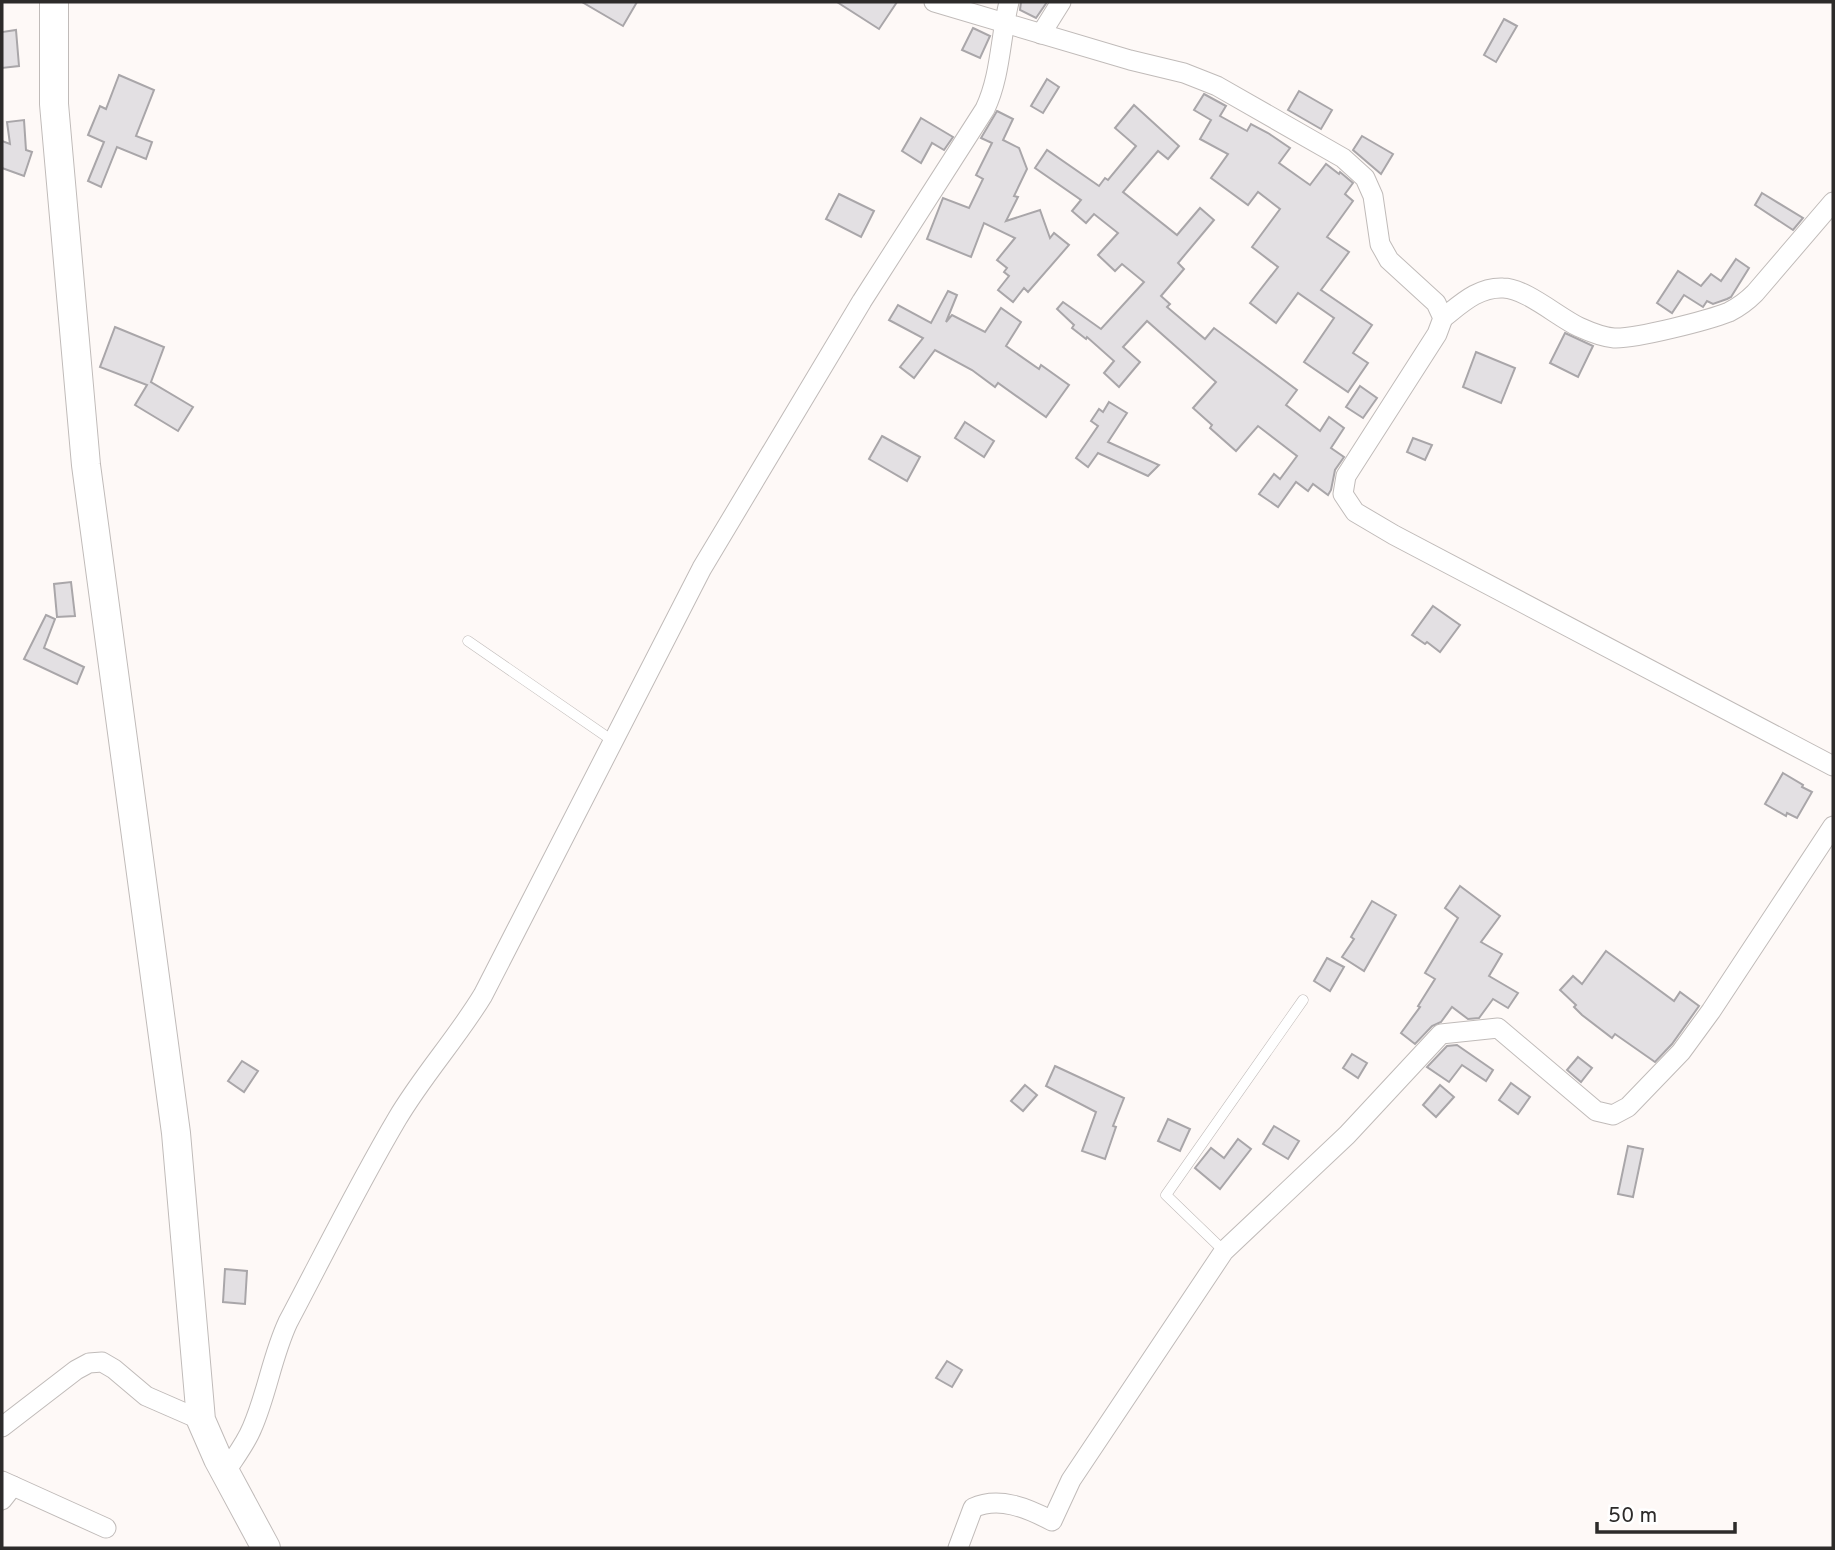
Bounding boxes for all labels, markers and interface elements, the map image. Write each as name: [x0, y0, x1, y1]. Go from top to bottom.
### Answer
scale bar: [1597, 1490, 1735, 1534]
text: 50 m: [1608, 1503, 1657, 1530]

